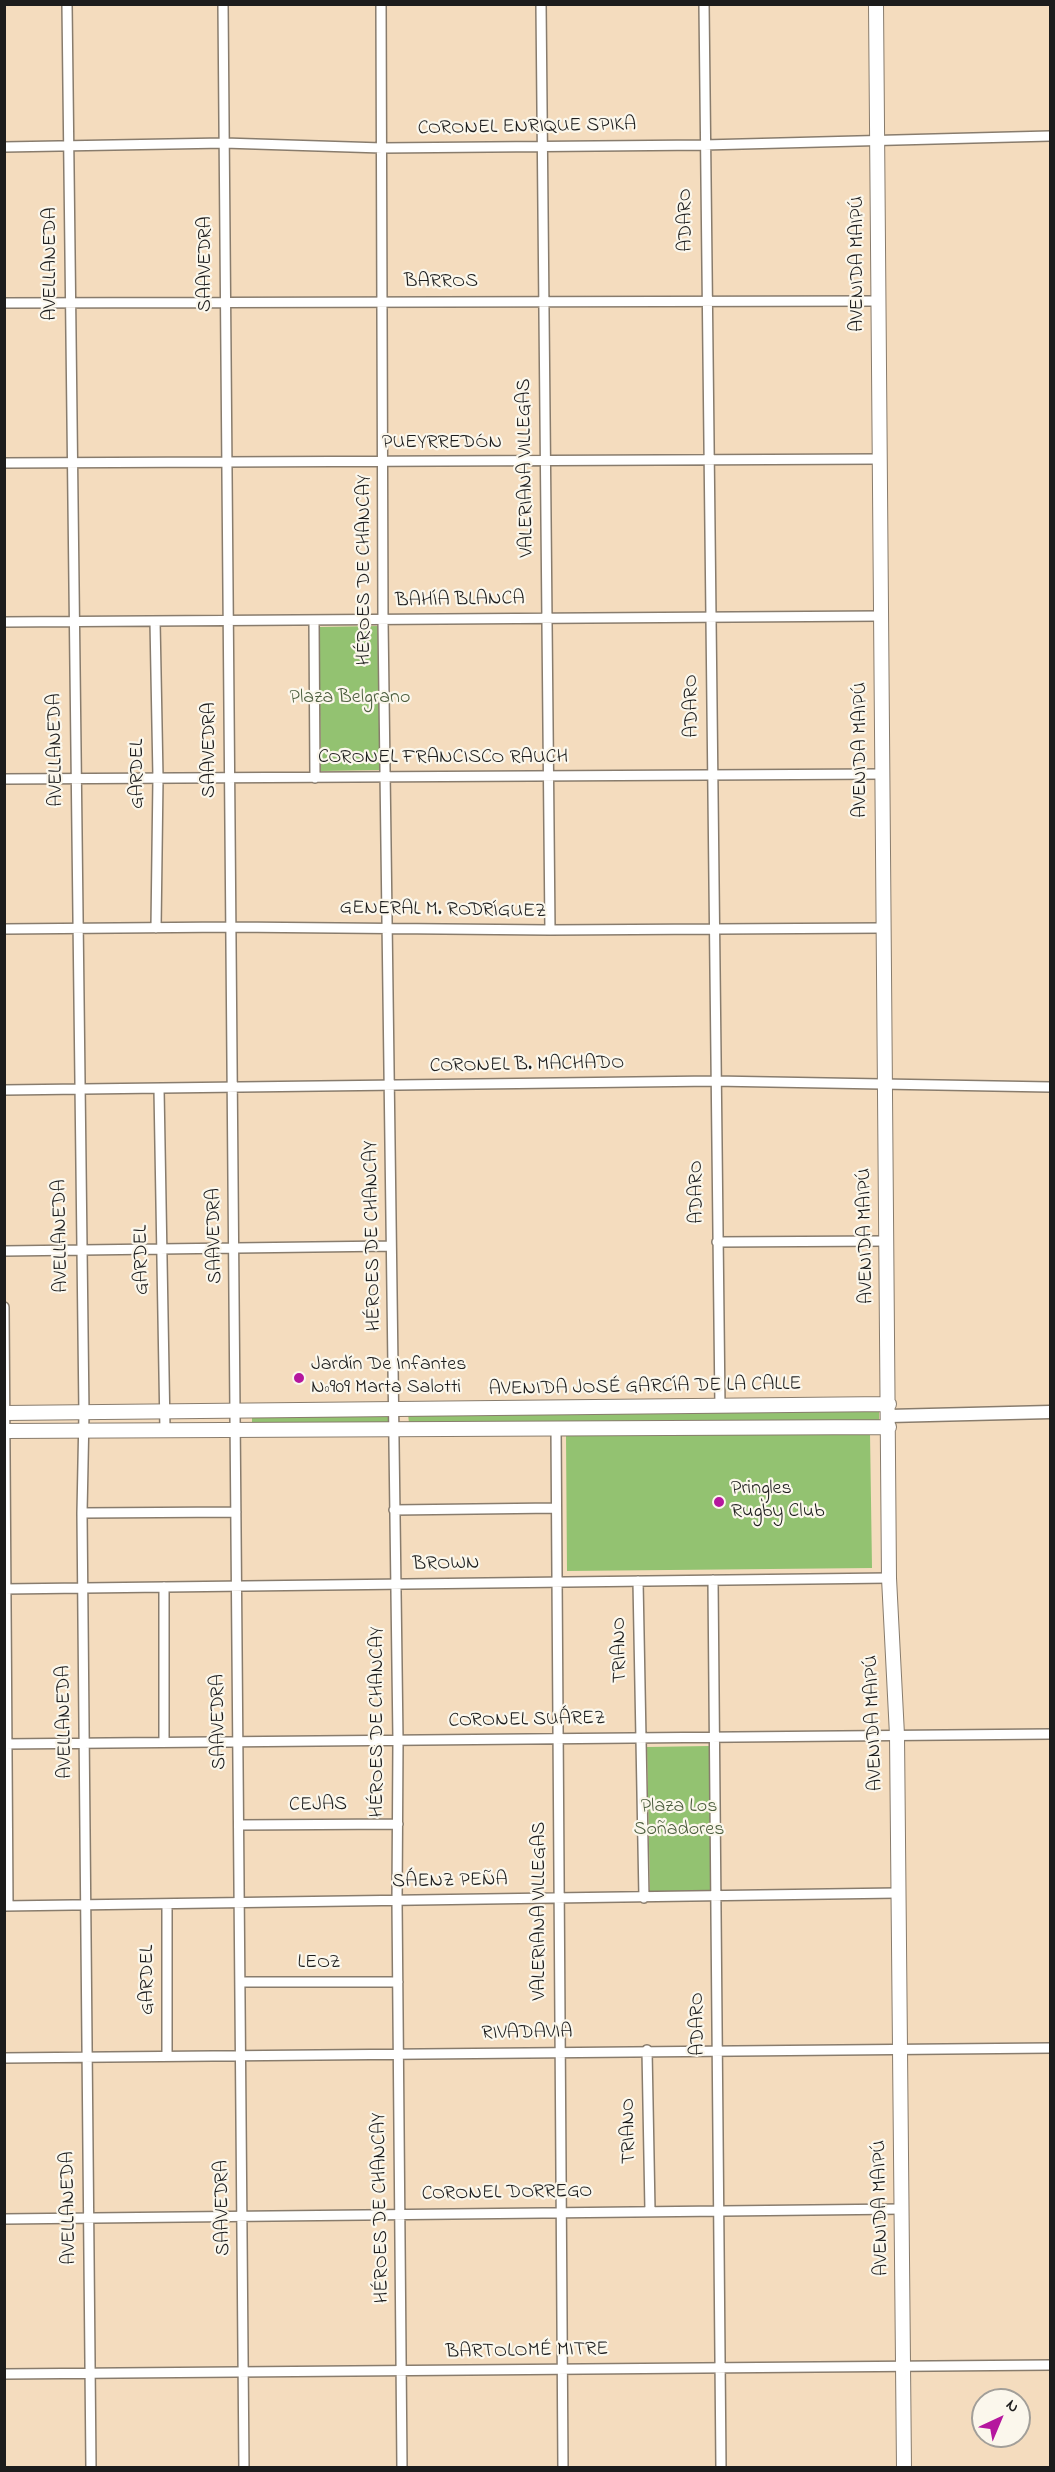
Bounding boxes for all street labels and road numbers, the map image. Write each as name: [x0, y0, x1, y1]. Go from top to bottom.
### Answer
street label: CORONEL ENRIQUE SPIKA: [417, 114, 637, 142]
street label: ADARO: [674, 188, 700, 252]
street label: AVENIDA MAIPÚ: [847, 196, 871, 332]
street label: AVELLANEDA: [40, 207, 64, 321]
street label: SAAVEDRA: [195, 216, 219, 312]
street label: BARROS: [404, 271, 478, 295]
street label: VALERIANA VILLEGAS: [513, 378, 541, 558]
street label: PUEYRREDÓN: [382, 432, 502, 456]
street label: HÉROES DE CHANCAY: [354, 475, 378, 665]
street label: BAHÍA BLANCA: [395, 588, 525, 614]
street label: ADARO: [680, 674, 706, 738]
street label: AVENIDA MAIPÚ: [850, 682, 874, 818]
street label: AVELLANEDA: [44, 693, 70, 807]
street label: SAAVEDRA: [199, 702, 223, 798]
street label: GARDEL: [127, 739, 151, 809]
street label: CORONEL FRANCISCO RAUCH: [318, 747, 568, 771]
street label: GENERAL M. RODRÍGUEZ: [339, 897, 547, 925]
street label: CORONEL B. MACHADO: [430, 1052, 624, 1080]
street label: HÉROES DE CHANCAY: [360, 1140, 388, 1332]
street label: ADARO: [685, 1160, 711, 1224]
street label: AVENIDA MAIPÚ: [854, 1168, 880, 1304]
street label: AVELLANEDA: [49, 1179, 75, 1293]
street label: SAAVEDRA: [203, 1188, 229, 1284]
street label: GARDEL: [130, 1225, 156, 1295]
street label: AVENIDA JOSÉ GARCÍA DE LA CALLE: [488, 1373, 802, 1403]
street label: BROWN: [412, 1552, 480, 1578]
street label: TRIANO: [608, 1617, 634, 1683]
street label: HÉROES DE CHANCAY: [367, 1627, 391, 1817]
street label: AVENIDA MAIPÚ: [861, 1655, 889, 1791]
street label: AVELLANEDA: [53, 1665, 79, 1779]
street label: SAAVEDRA: [207, 1674, 233, 1770]
street label: CORONEL SUÁREZ: [448, 1708, 606, 1734]
street label: CEJAS: [289, 1793, 347, 1819]
street label: VALERIANA VILLEGAS: [529, 1822, 553, 2000]
street label: SÁENZ PEÑA: [392, 1869, 508, 1895]
street label: GARDEL: [137, 1945, 161, 2015]
street label: LEOZ: [297, 1952, 341, 1976]
street label: ADARO: [686, 1992, 712, 2056]
street label: RIVADAVIA: [481, 2021, 573, 2047]
street label: TRIANO: [617, 2098, 643, 2164]
street label: HÉROES DE CHANCAY: [368, 2112, 396, 2304]
street label: AVENIDA MAIPÚ: [869, 2140, 895, 2276]
street label: AVELLANEDA: [57, 2151, 83, 2265]
street label: SAAVEDRA: [211, 2160, 237, 2256]
street label: CORONEL DORREGO: [421, 2181, 593, 2207]
street label: BARTOLOMÉ MITRE: [445, 2339, 609, 2365]

